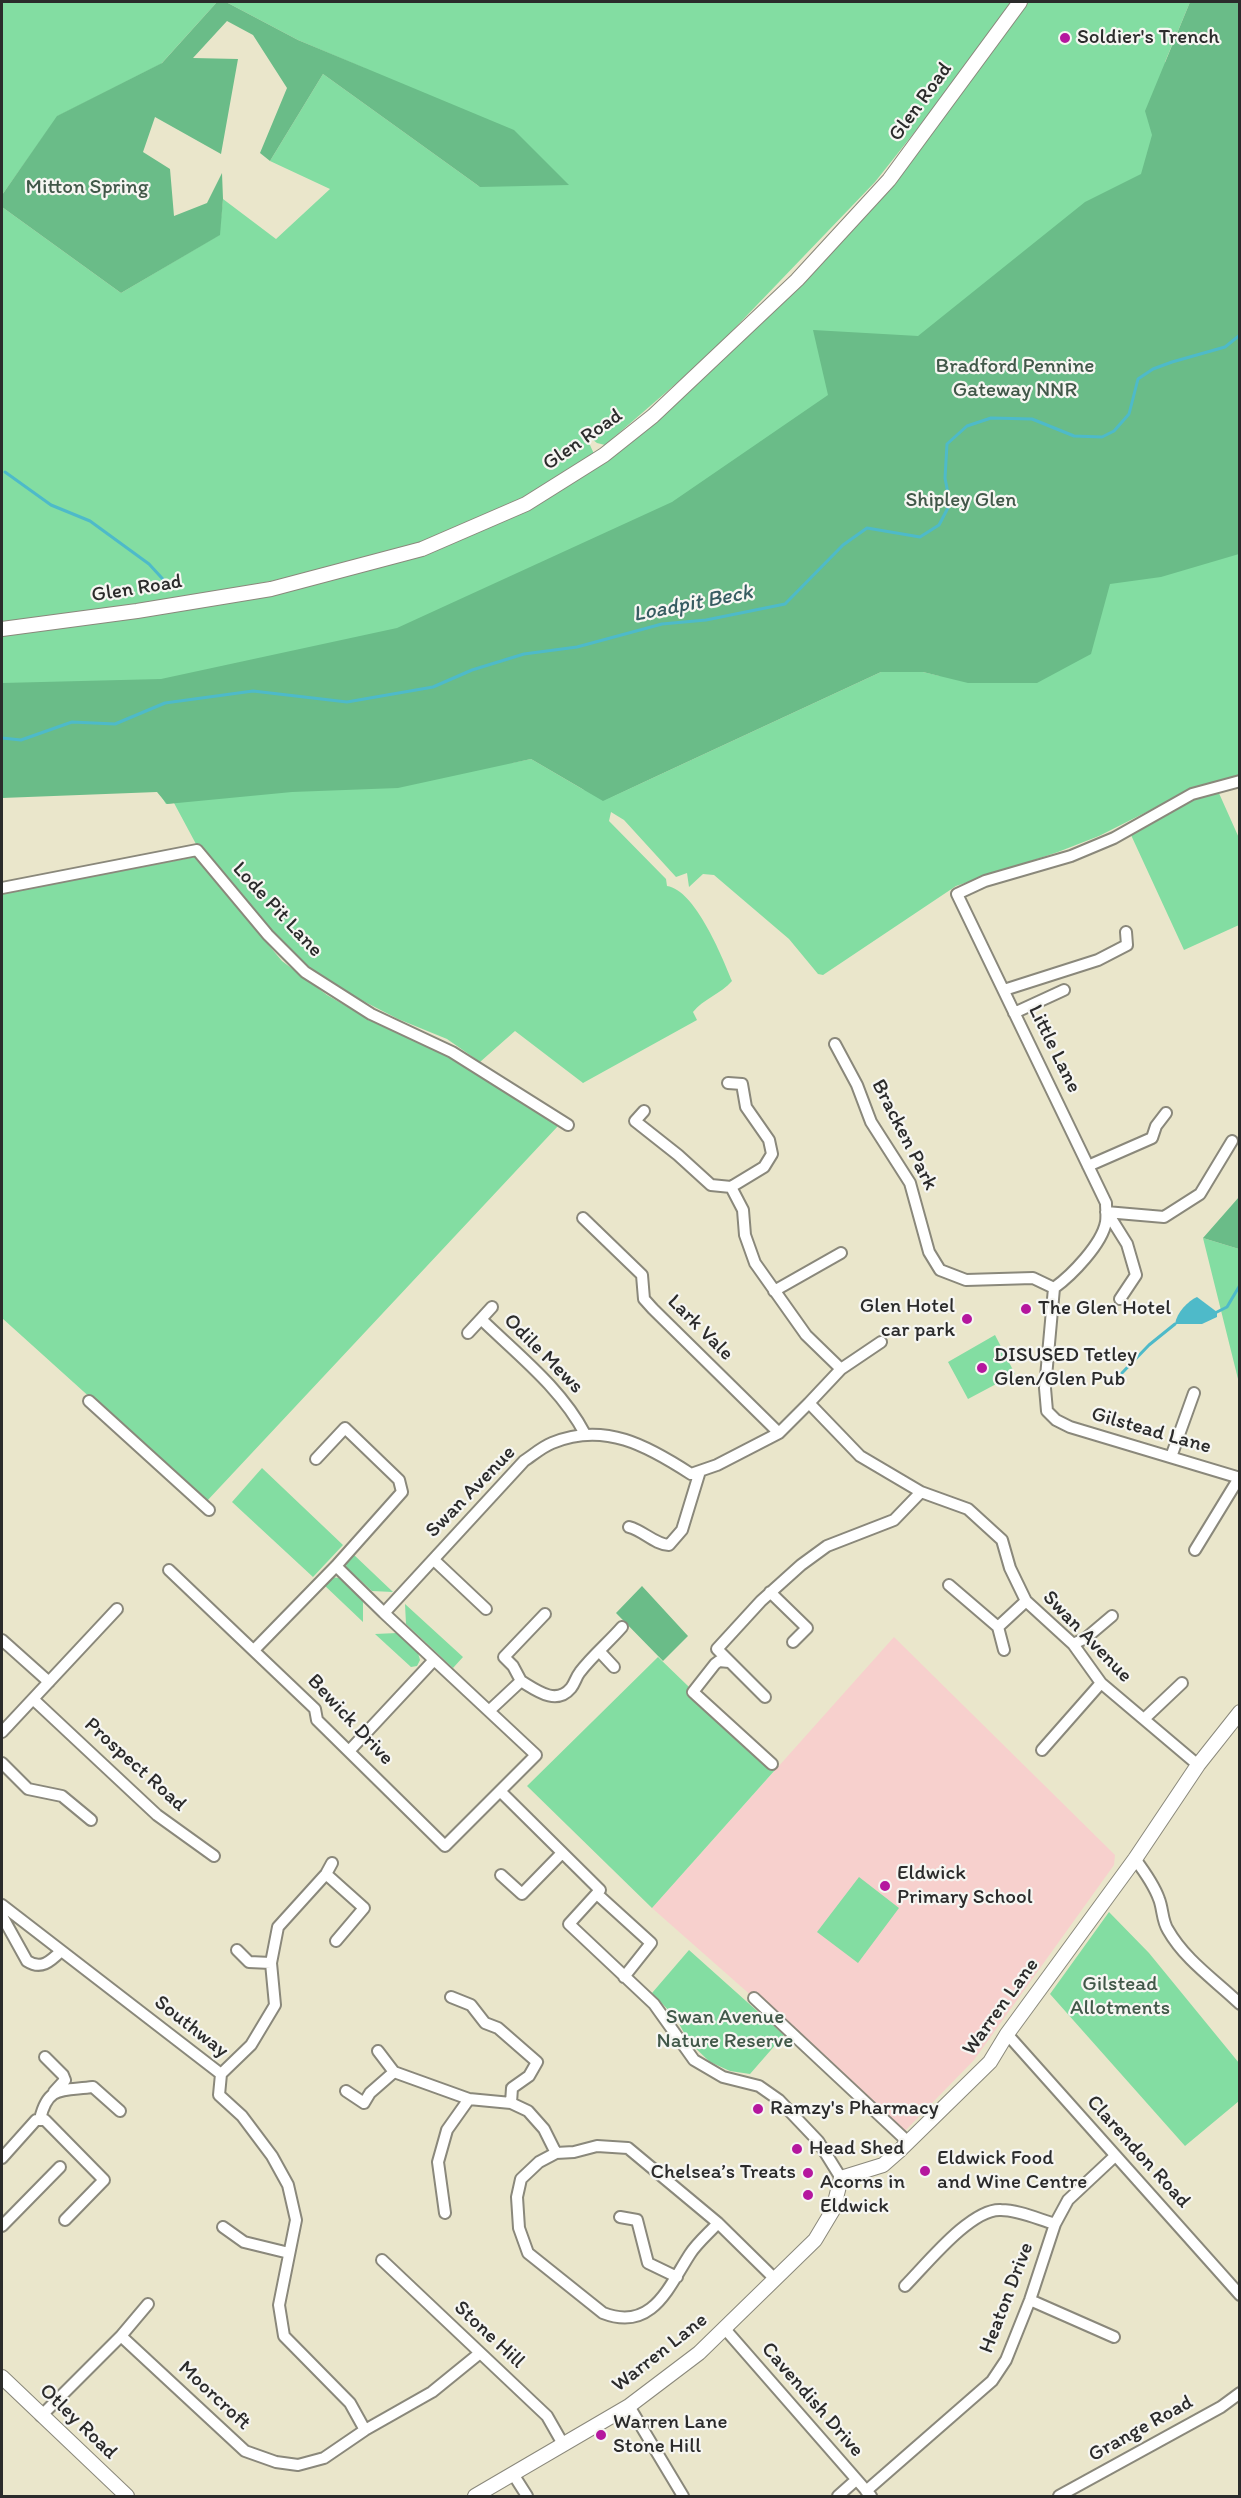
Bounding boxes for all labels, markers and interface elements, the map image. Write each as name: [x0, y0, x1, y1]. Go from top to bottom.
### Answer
place label: Soldier's Trench: [1077, 25, 1220, 51]
marker: Soldier's Trench: [1058, 31, 1072, 45]
street label: Glen Road: [884, 58, 958, 146]
park label: Mitton Spring: [26, 175, 148, 201]
park label: Bradford Pennine Gateway NNR: [936, 354, 1094, 404]
street label: Glen Road: [538, 403, 628, 477]
park label: Shipley Glen: [906, 488, 1016, 514]
street label: Glen Road: [90, 569, 184, 609]
water label: Loadpit Beck: [631, 579, 755, 629]
street label: Lode Pit Lane: [227, 857, 327, 963]
street label: Little Lane: [1022, 1001, 1086, 1097]
street label: Bracken Park: [865, 1075, 943, 1195]
street label: Lark Vale: [662, 1290, 738, 1366]
place label: Glen Hotel car park: [860, 1294, 955, 1344]
place label: The Glen Hotel: [1038, 1296, 1171, 1322]
marker: The Glen Hotel: [1019, 1302, 1033, 1316]
street label: Odile Mews: [498, 1309, 588, 1399]
marker: Glen Hotel car park: [960, 1312, 974, 1326]
place label: DISUSED Tetley Glen/Glen Pub: [994, 1343, 1137, 1393]
marker: DISUSED Tetley Glen/Glen Pub: [975, 1361, 989, 1375]
street label: Gilstead Lane: [1088, 1402, 1214, 1460]
street label: Swan Avenue: [421, 1441, 521, 1543]
street label: Swan Avenue: [1037, 1586, 1137, 1688]
street label: Bewick Drive: [301, 1669, 399, 1771]
street label: Prospect Road: [79, 1712, 191, 1818]
place label: Eldwick Primary School: [897, 1861, 1033, 1911]
marker: Eldwick Primary School: [878, 1879, 892, 1893]
street label: Warren Lane: [957, 1953, 1045, 2061]
park label: Gilstead Allotments: [1070, 1972, 1170, 2022]
street label: Southway: [149, 1990, 233, 2064]
park label: Swan Avenue Nature Reserve: [657, 2005, 793, 2055]
street label: Clarendon Road: [1081, 2090, 1195, 2214]
place label: Ramzy's Pharmacy: [770, 2096, 939, 2122]
marker: Ramzy's Pharmacy: [751, 2102, 765, 2116]
place label: Head Shed: [809, 2136, 905, 2162]
marker: Head Shed: [790, 2142, 804, 2156]
place label: Eldwick Food and Wine Centre: [937, 2146, 1087, 2196]
place label: Chelsea’s Treats: [651, 2160, 796, 2186]
marker: Eldwick Food and Wine Centre: [918, 2164, 932, 2178]
marker: Chelsea’s Treats: [801, 2166, 815, 2180]
place label: Acorns in Eldwick: [820, 2170, 905, 2220]
marker: Acorns in Eldwick: [801, 2188, 815, 2202]
street label: Heaton Drive: [974, 2239, 1040, 2357]
street label: Stone Hill: [448, 2296, 530, 2374]
street label: Warren Lane: [607, 2308, 713, 2398]
street label: Cavendish Drive: [755, 2337, 869, 2463]
street label: Moorcroft: [172, 2356, 256, 2436]
street label: Otley Road: [34, 2379, 122, 2465]
street label: Grange Road: [1084, 2390, 1198, 2468]
place label: Warren Lane Stone Hill: [613, 2410, 727, 2460]
marker: Warren Lane Stone Hill: [594, 2428, 608, 2442]

